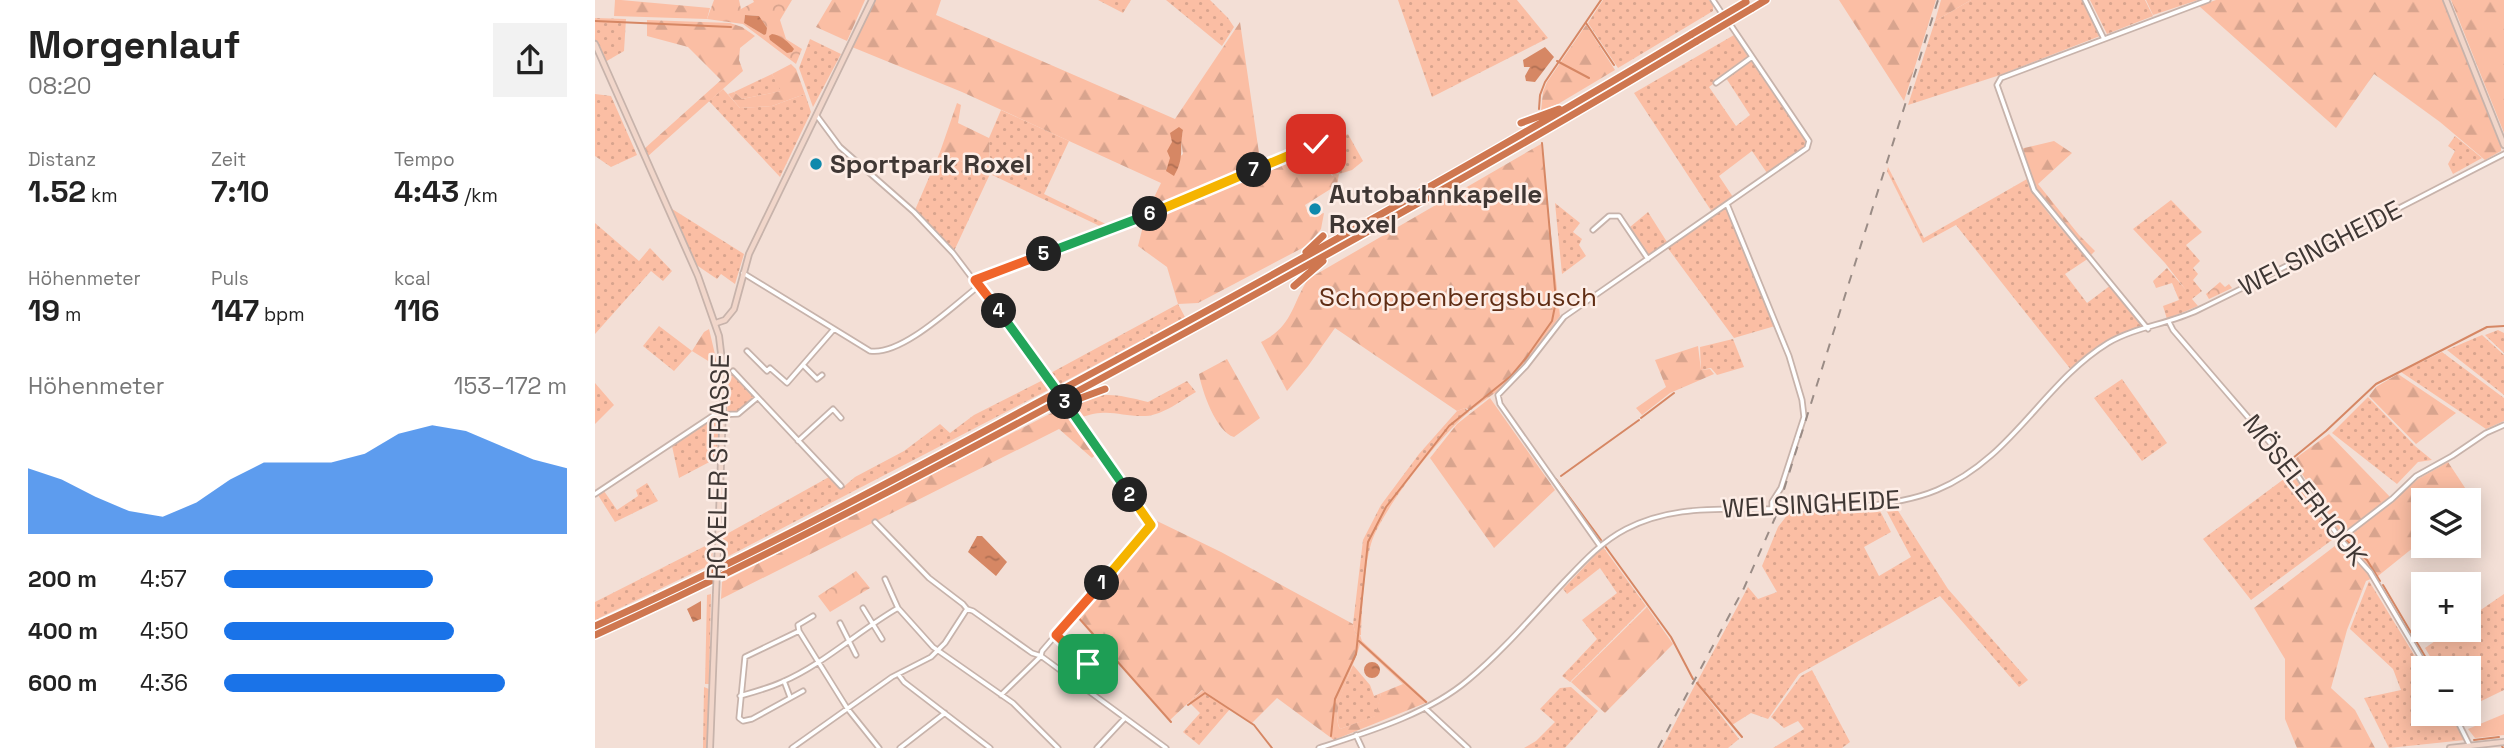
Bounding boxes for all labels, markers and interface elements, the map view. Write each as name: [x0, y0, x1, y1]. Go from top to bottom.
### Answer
text: Morgenlauf: [28, 21, 240, 69]
button: share: [493, 23, 567, 97]
text: 08:20: [28, 71, 92, 101]
pin: [1286, 114, 1346, 174]
icon: check: [1297, 125, 1335, 163]
text: Distanz: [28, 147, 96, 172]
text: Zeit: [211, 147, 246, 172]
text: Tempo: [394, 147, 455, 172]
place label: Sportpark Roxel: [830, 147, 1032, 181]
pin: 7: [1237, 152, 1271, 188]
marker: Sportpark Roxel: [808, 156, 824, 172]
text: 7: [1248, 157, 1259, 182]
text: 1.52: [28, 172, 86, 211]
text: 7:10: [211, 172, 270, 211]
text: 4:43: [394, 172, 459, 211]
place label: Autobahnkapelle Roxel: [1329, 177, 1542, 241]
text: km: [86, 183, 118, 208]
text: /km: [459, 183, 498, 208]
street label: WELSINGHEIDE: [2233, 192, 2407, 304]
pin: 6: [1133, 196, 1167, 232]
text: 6: [1144, 201, 1155, 226]
marker: Autobahnkapelle Roxel: [1307, 201, 1323, 217]
pin: 5: [1027, 236, 1061, 272]
text: 5: [1038, 241, 1049, 266]
text: Höhenmeter: [28, 266, 141, 291]
text: Puls: [211, 266, 249, 291]
text: kcal: [394, 266, 431, 291]
park label: Schoppenbergsbusch: [1319, 280, 1597, 314]
text: 19: [28, 291, 60, 330]
text: 147: [211, 291, 259, 330]
text: 116: [394, 291, 440, 330]
pin: 4: [981, 294, 1017, 328]
text: 4: [992, 298, 1005, 323]
text: m: [60, 302, 81, 327]
text: bpm: [259, 302, 305, 327]
street label: ROXELER STRASSE: [699, 354, 737, 580]
text: Höhenmeter: [28, 371, 165, 401]
text: 153–172 m: [454, 371, 567, 401]
pin: 3: [1047, 384, 1083, 420]
text: 3: [1059, 389, 1070, 414]
street label: MÖSELERHOOK: [2235, 407, 2375, 573]
pin: 2: [1113, 477, 1147, 512]
text: 2: [1124, 482, 1135, 507]
street label: WELSINGHEIDE: [1721, 482, 1901, 526]
map controls: [2411, 488, 2481, 726]
button: layers: [2411, 488, 2481, 558]
text: 200 m: [28, 564, 97, 594]
text: 4:57: [140, 564, 187, 594]
pin: 1: [1085, 566, 1119, 600]
text: 1: [1097, 570, 1106, 595]
button: +: [2411, 572, 2481, 642]
text: 400 m: [28, 616, 98, 646]
text: 4:50: [140, 616, 189, 646]
pin: [1058, 634, 1118, 694]
icon: arrive: [1069, 645, 1107, 683]
button: −: [2411, 656, 2481, 726]
text: 600 m: [28, 668, 98, 698]
text: 4:36: [140, 668, 188, 698]

